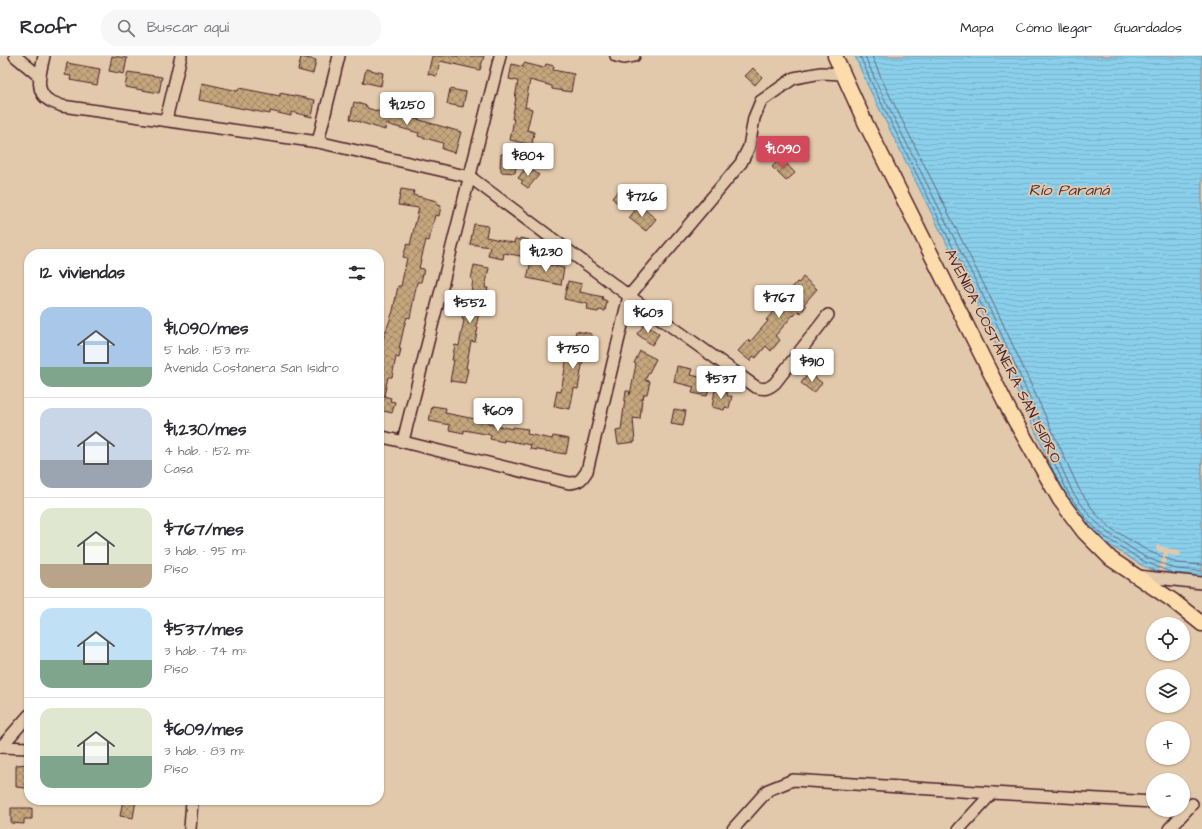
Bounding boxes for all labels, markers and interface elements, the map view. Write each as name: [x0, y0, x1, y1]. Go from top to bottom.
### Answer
search box: [101, 10, 381, 46]
text: Roofr: [20, 14, 77, 41]
icon: search: [115, 17, 137, 39]
text: Buscar aquí: [147, 17, 229, 38]
text: Mapa: [960, 18, 994, 38]
text: Cómo llegar: [1016, 18, 1092, 38]
text: Guardados: [1114, 18, 1182, 38]
pin: $1,250: [374, 92, 440, 126]
text: $1,250: [389, 96, 425, 114]
pin: $1,090: [750, 136, 816, 170]
text: $1,090: [765, 140, 801, 158]
pin: $804: [504, 143, 552, 177]
text: $804: [512, 147, 544, 165]
water label: Río Paraná: [1029, 179, 1110, 201]
pin: $726: [618, 184, 666, 218]
text: $726: [627, 188, 657, 206]
pin: $1,230: [513, 239, 579, 273]
text: $1,230: [529, 243, 563, 261]
street label: AVENIDA COSTANERA SAN ISIDRO: [940, 245, 1066, 467]
text: 12 viviendas: [40, 261, 125, 285]
icon: filters: [346, 262, 368, 284]
pin: $767: [755, 285, 803, 319]
text: $767: [763, 289, 795, 307]
pin: $552: [446, 290, 494, 324]
text: $552: [453, 294, 487, 312]
pin: $603: [624, 300, 672, 334]
text: $603: [633, 304, 663, 322]
text: $1,090/mes: [164, 317, 249, 341]
icon: home: [72, 323, 120, 371]
pin: $750: [549, 336, 597, 370]
text: $750: [557, 340, 589, 358]
text: 5 hab. · 153 m²: [164, 341, 251, 359]
pin: $910: [788, 349, 836, 383]
text: $910: [800, 353, 824, 371]
text: Avenida Costanera San Isidro: [164, 359, 339, 377]
pin: $537: [697, 366, 745, 400]
text: $537: [705, 370, 737, 388]
pin: $609: [474, 398, 522, 432]
text: $609: [483, 402, 514, 420]
text: $1,230/mes: [164, 418, 246, 442]
icon: home: [72, 424, 120, 472]
text: 4 hab. · 152 m²: [164, 442, 251, 460]
text: Casa: [164, 460, 193, 478]
text: $767/mes: [164, 518, 244, 542]
icon: home: [72, 524, 120, 572]
text: 3 hab. · 95 m²: [164, 542, 247, 560]
text: Piso: [164, 560, 188, 578]
map controls: [1146, 617, 1190, 817]
button: locate: [1146, 617, 1190, 661]
text: $537/mes: [164, 618, 243, 642]
icon: home: [72, 624, 120, 672]
text: 3 hab. · 74 m²: [164, 642, 247, 660]
text: Piso: [164, 660, 188, 678]
button: layers: [1146, 669, 1190, 713]
text: $609/mes: [164, 718, 243, 742]
button: +: [1146, 721, 1190, 765]
icon: home: [72, 724, 120, 772]
text: 3 hab. · 83 m²: [164, 742, 245, 760]
text: Piso: [164, 760, 188, 778]
button: −: [1146, 773, 1190, 817]

